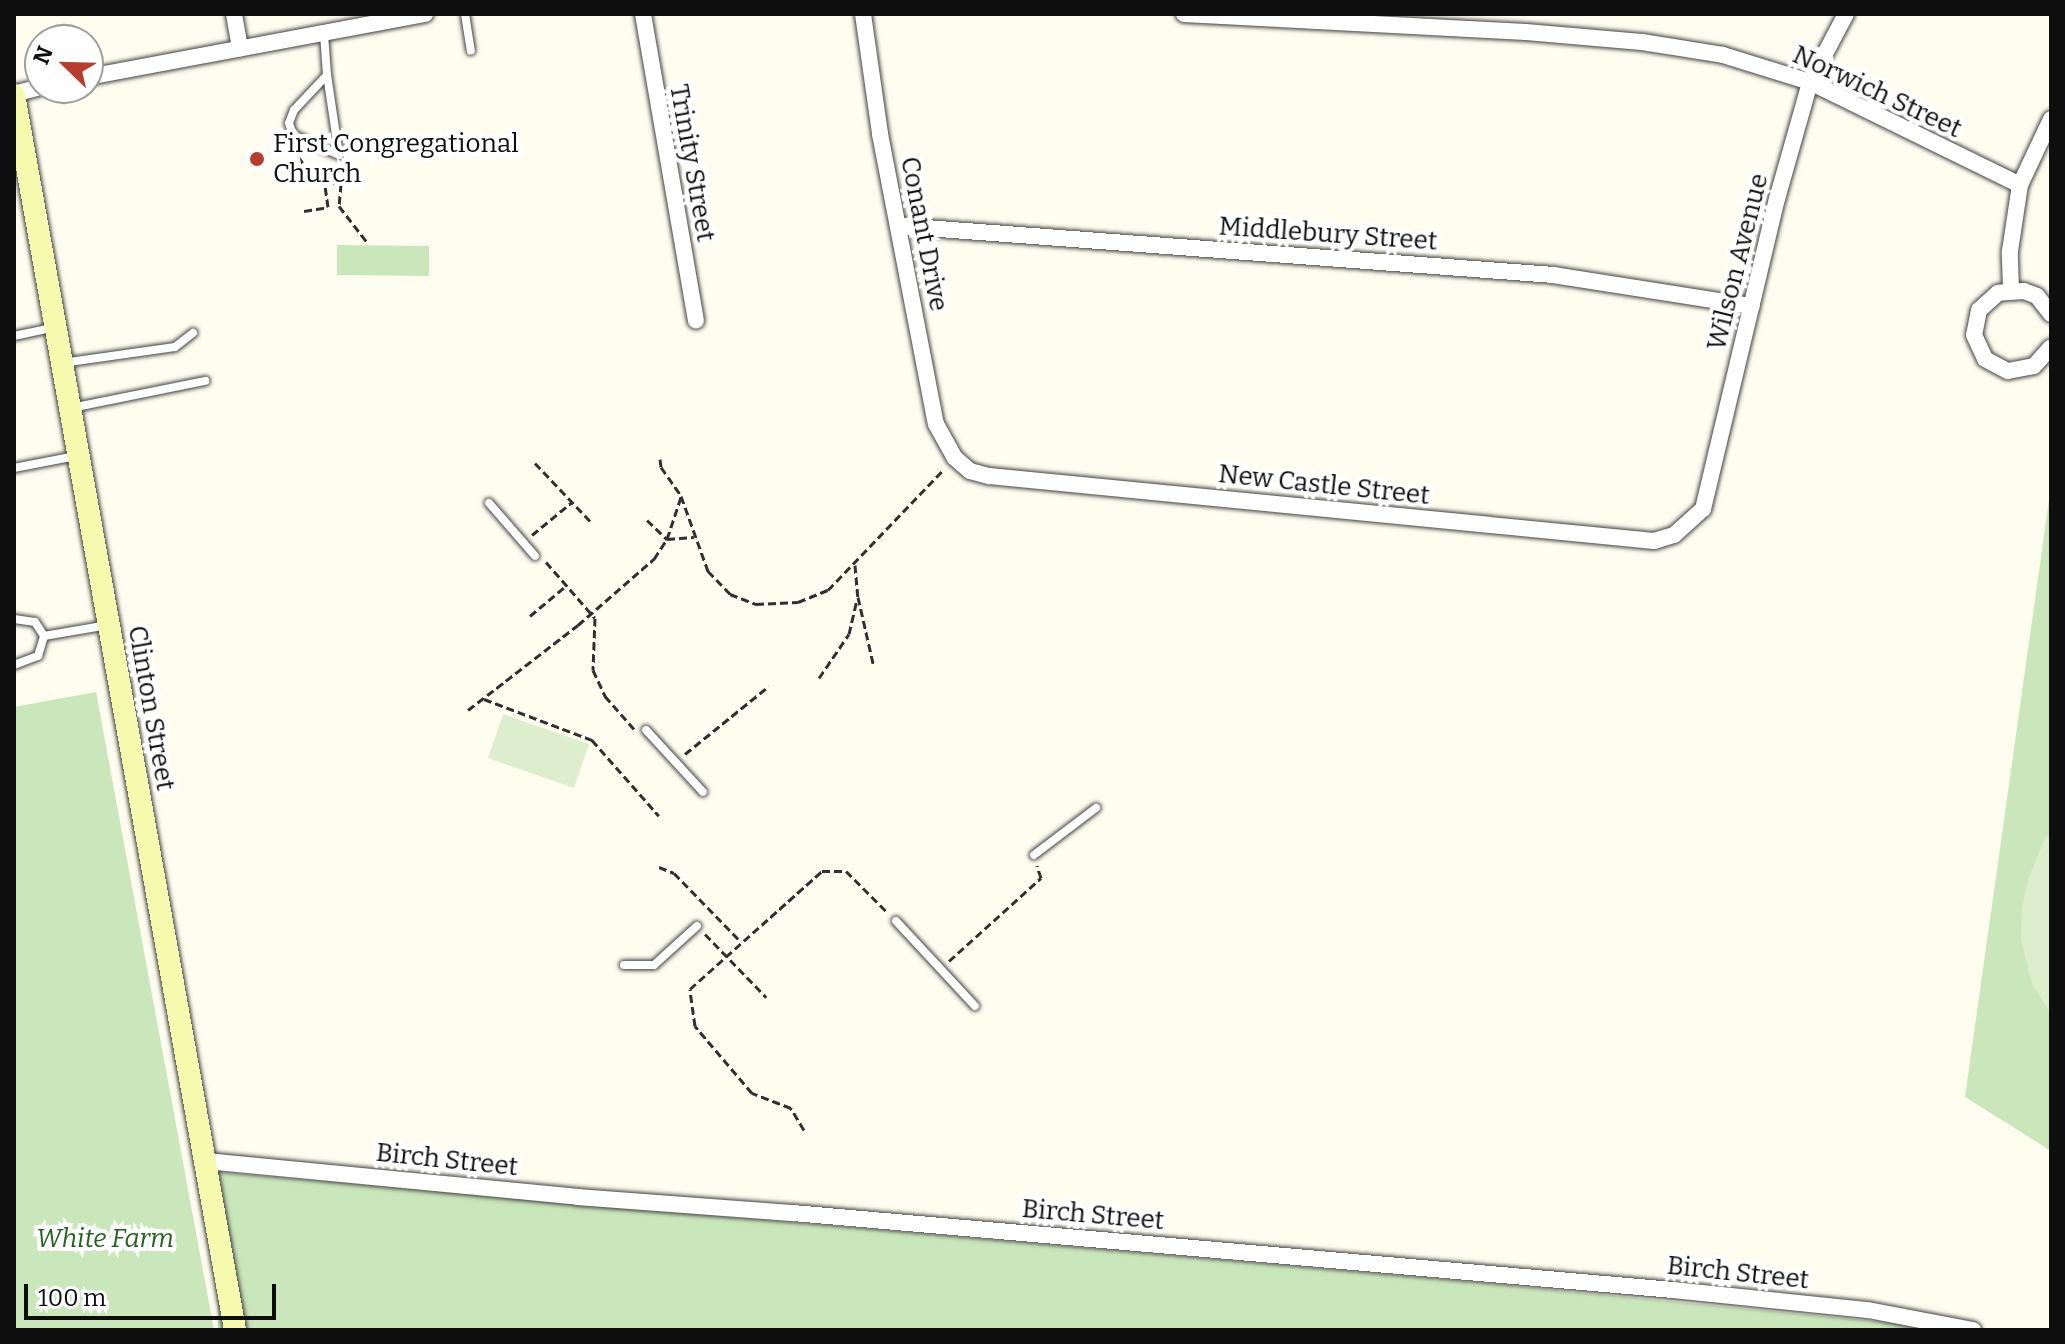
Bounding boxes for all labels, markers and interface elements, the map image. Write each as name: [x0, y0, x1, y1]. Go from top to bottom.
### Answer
north arrow: [24, 24, 104, 104]
street label: Norwich Street: [1788, 39, 1966, 145]
text: N: [28, 42, 59, 68]
street label: Trinity Street: [663, 82, 721, 244]
place label: First Congregational Church: [273, 128, 519, 190]
marker: First Congregational Church: [248, 150, 266, 168]
street label: Conant Drive: [894, 154, 954, 314]
street label: Wilson Avenue: [1701, 170, 1775, 354]
street label: Middlebury Street: [1218, 211, 1438, 257]
street label: New Castle Street: [1217, 458, 1431, 512]
street label: Clinton Street: [121, 623, 181, 793]
street label: Birch Street: [374, 1137, 520, 1183]
street label: Birch Street: [1021, 1193, 1165, 1237]
park label: White Farm: [36, 1223, 174, 1255]
street label: Birch Street: [1665, 1250, 1811, 1296]
scale bar: [28, 1268, 280, 1318]
text: 100 m: [38, 1284, 106, 1312]

